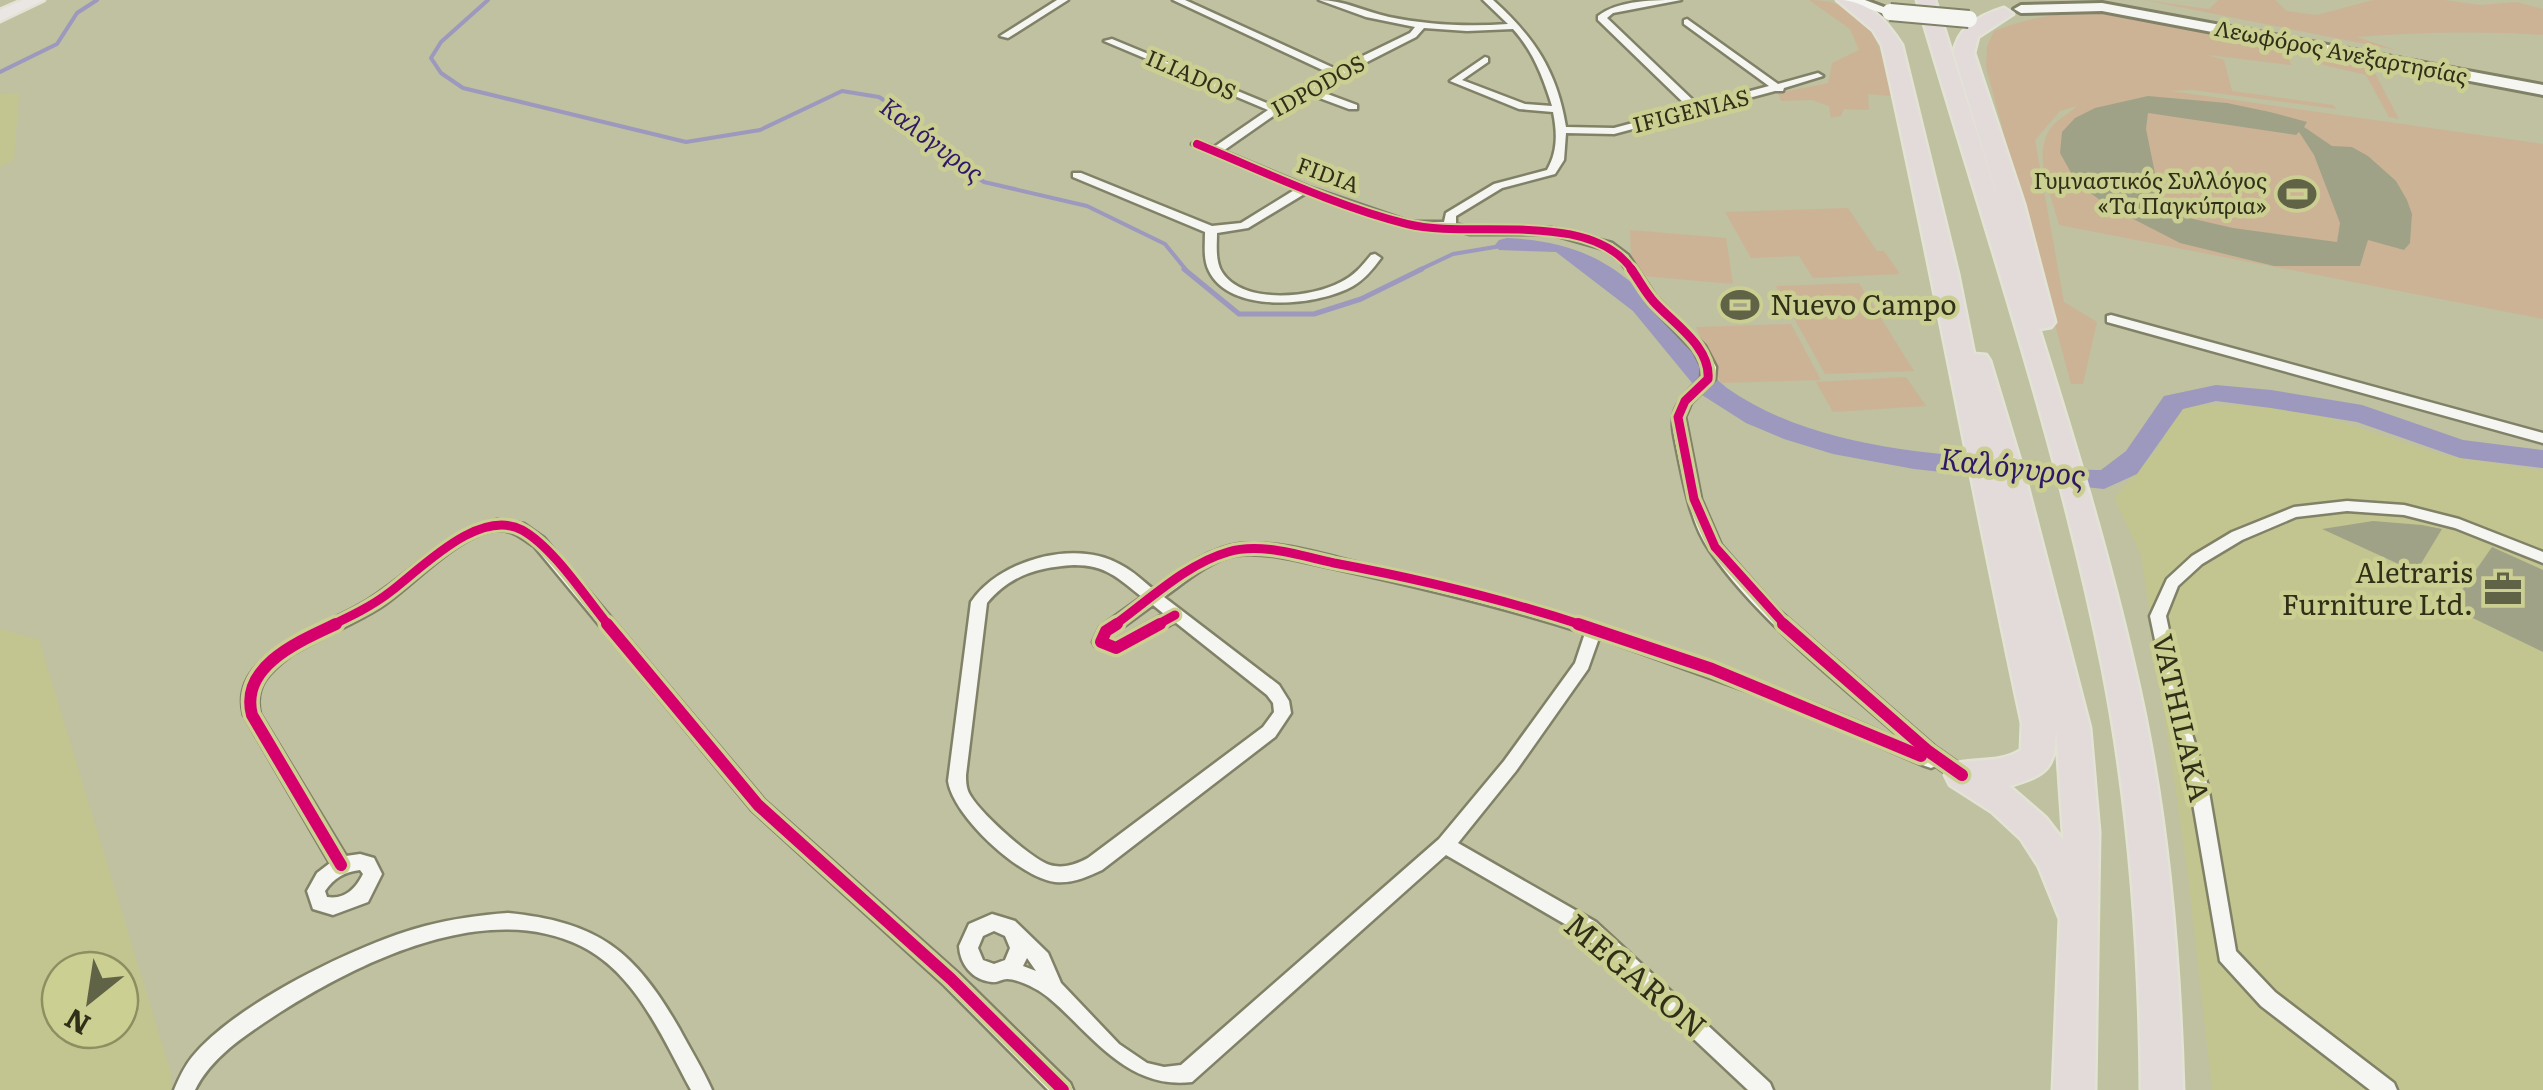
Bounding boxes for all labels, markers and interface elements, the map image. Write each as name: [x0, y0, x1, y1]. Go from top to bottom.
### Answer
street label: Λεωφόρος Ανεξαρτησίας: [2212, 10, 2470, 91]
street label: ILIADOS: [1141, 40, 1242, 107]
street label: IDPODOS: [1264, 45, 1370, 124]
street label: IFIGENIAS: [1629, 79, 1752, 140]
water label: Καλόγυρος: [873, 87, 993, 190]
street label: FIDIA: [1293, 147, 1364, 200]
place label: Γυμναστικός Συλλόγος «Τα Παγκύπρια»: [2033, 163, 2267, 221]
sports icon: Γυμναστικός Συλλόγος «Τα Παγκύπρια»: [2276, 173, 2318, 215]
place label: Nuevo Campo: [1770, 282, 1957, 324]
sports icon: Nuevo Campo: [1719, 284, 1761, 326]
water label: Καλόγυρος: [1938, 434, 2089, 496]
place label: Aletraris Furniture Ltd.: [2282, 550, 2473, 624]
office icon: Aletraris Furniture Ltd.: [2482, 568, 2524, 610]
street label: VATHILAKA: [2143, 630, 2223, 806]
street label: MEGARON: [1555, 900, 1719, 1048]
north arrow: [40, 950, 140, 1050]
text: N: [56, 999, 97, 1047]

